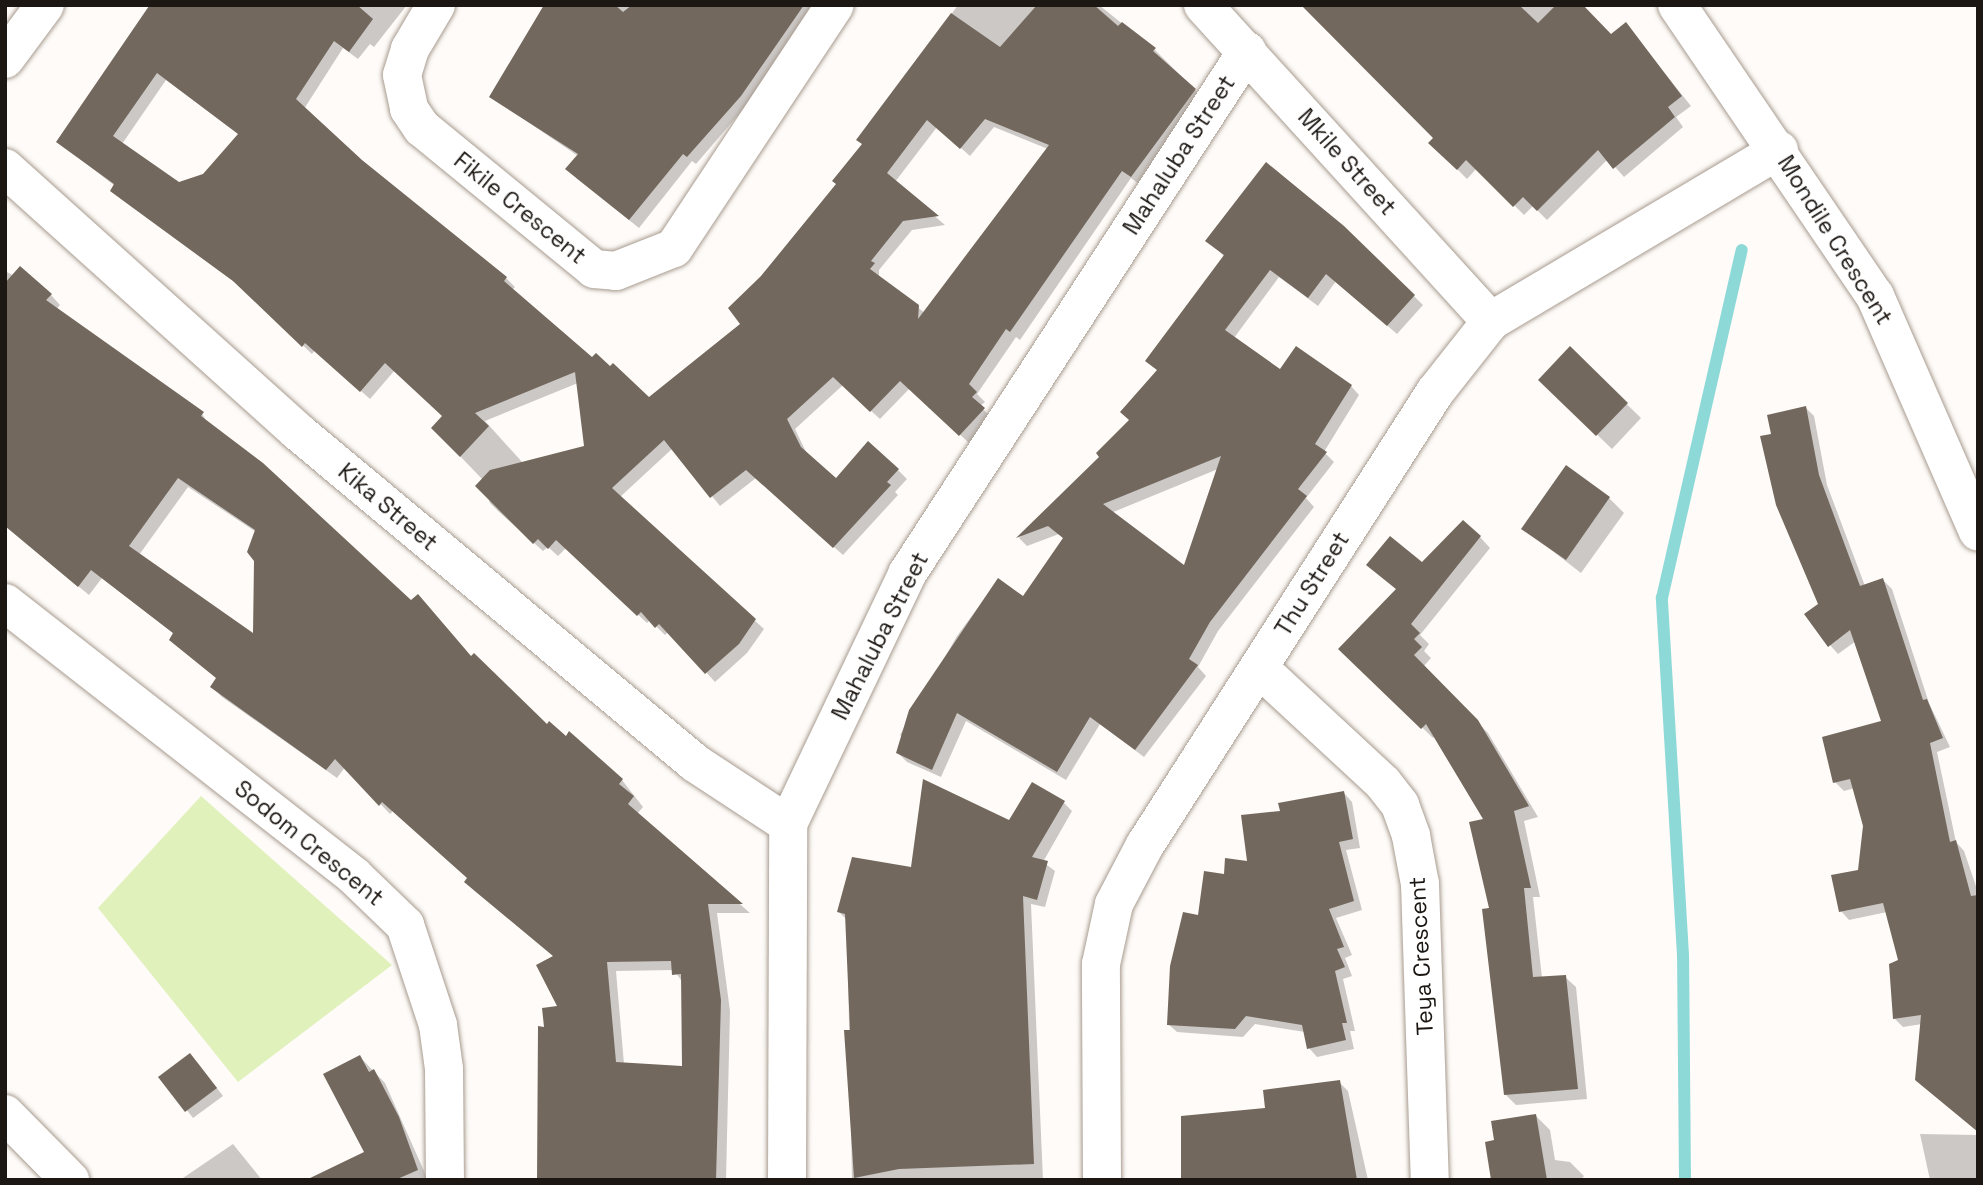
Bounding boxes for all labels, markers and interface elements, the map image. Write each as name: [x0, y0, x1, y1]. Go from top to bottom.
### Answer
street label: Mahaluba Street: [1117, 70, 1241, 240]
street label: Mkile Street: [1292, 103, 1402, 221]
street label: Fikile Crescent: [448, 146, 592, 270]
street label: Mondile Crescent: [1772, 150, 1898, 330]
street label: Kika Street: [333, 457, 443, 557]
street label: Thu Street: [1269, 527, 1355, 641]
street label: Mahaluba Street: [826, 548, 934, 724]
street label: Sodom Crescent: [229, 775, 389, 911]
street label: Teya Crescent: [1403, 876, 1439, 1036]

